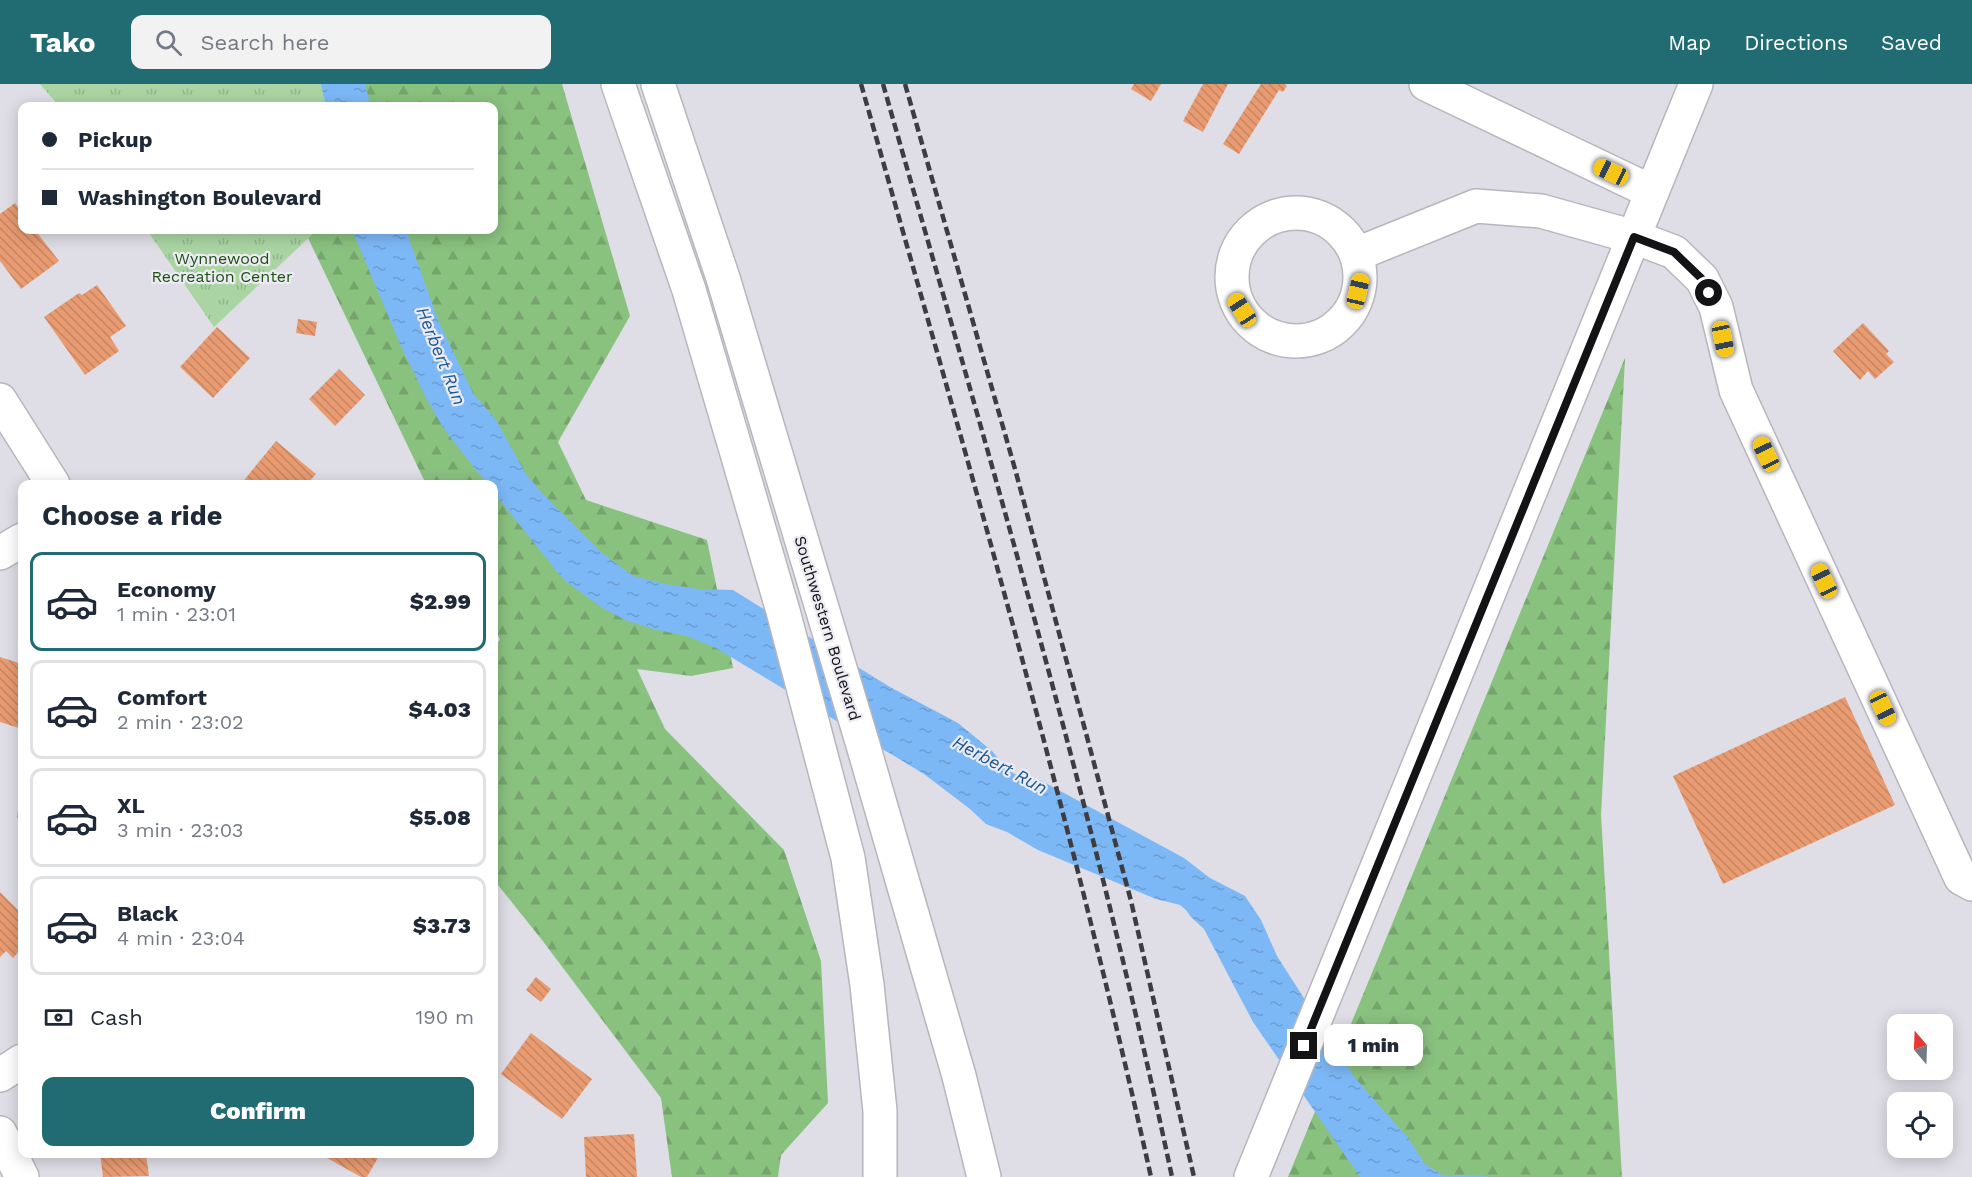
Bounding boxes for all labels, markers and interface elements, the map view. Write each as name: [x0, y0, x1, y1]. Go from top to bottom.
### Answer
search box: [131, 15, 551, 69]
text: Tako: [30, 26, 95, 59]
icon: search: [152, 26, 185, 59]
text: Search here: [200, 30, 329, 55]
text: Map: [1668, 30, 1711, 55]
text: Directions: [1744, 30, 1848, 55]
text: Saved: [1881, 30, 1942, 55]
text: Pickup: [78, 127, 153, 152]
car: [1591, 156, 1631, 188]
text: Washington Boulevard: [78, 185, 322, 210]
park label: Wynnewood Recreation Center: [151, 249, 293, 286]
car: [1345, 271, 1371, 311]
route start: [1695, 279, 1722, 306]
car: [1225, 290, 1259, 330]
water label: Herbert Run: [412, 304, 471, 408]
car: [1710, 320, 1736, 358]
car: [1750, 434, 1782, 474]
text: Choose a ride: [42, 500, 222, 532]
street label: Southwestern Boulevard: [790, 534, 865, 723]
car: [1808, 561, 1840, 601]
icon: car: [45, 575, 99, 629]
text: Economy: [117, 577, 216, 602]
text: $2.99: [410, 589, 471, 614]
text: 1 min · 23:01: [117, 602, 236, 626]
icon: car: [45, 683, 99, 737]
text: Comfort: [117, 685, 207, 710]
car: [1867, 688, 1899, 728]
text: $4.03: [408, 697, 471, 722]
text: 2 min · 23:02: [117, 710, 244, 734]
water label: Herbert Run: [949, 731, 1051, 798]
icon: car: [45, 791, 99, 845]
text: XL: [117, 793, 145, 818]
text: $5.08: [409, 805, 471, 830]
text: 3 min · 23:03: [117, 818, 243, 842]
icon: car: [45, 899, 99, 953]
text: Black: [117, 901, 178, 926]
text: $3.73: [413, 913, 471, 938]
text: 4 min · 23:04: [117, 926, 245, 950]
icon: cash: [42, 1001, 75, 1034]
text: Cash: [90, 1005, 143, 1030]
text: 190 m: [416, 1005, 474, 1029]
north arrow: [1887, 1014, 1953, 1080]
map controls: [1887, 1014, 1953, 1158]
callout: 1 min: [1325, 1025, 1424, 1067]
route end: [1290, 1032, 1317, 1059]
text: 1 min: [1348, 1033, 1399, 1057]
button: Confirm: [42, 1077, 474, 1146]
button: locate: [1887, 1092, 1953, 1158]

